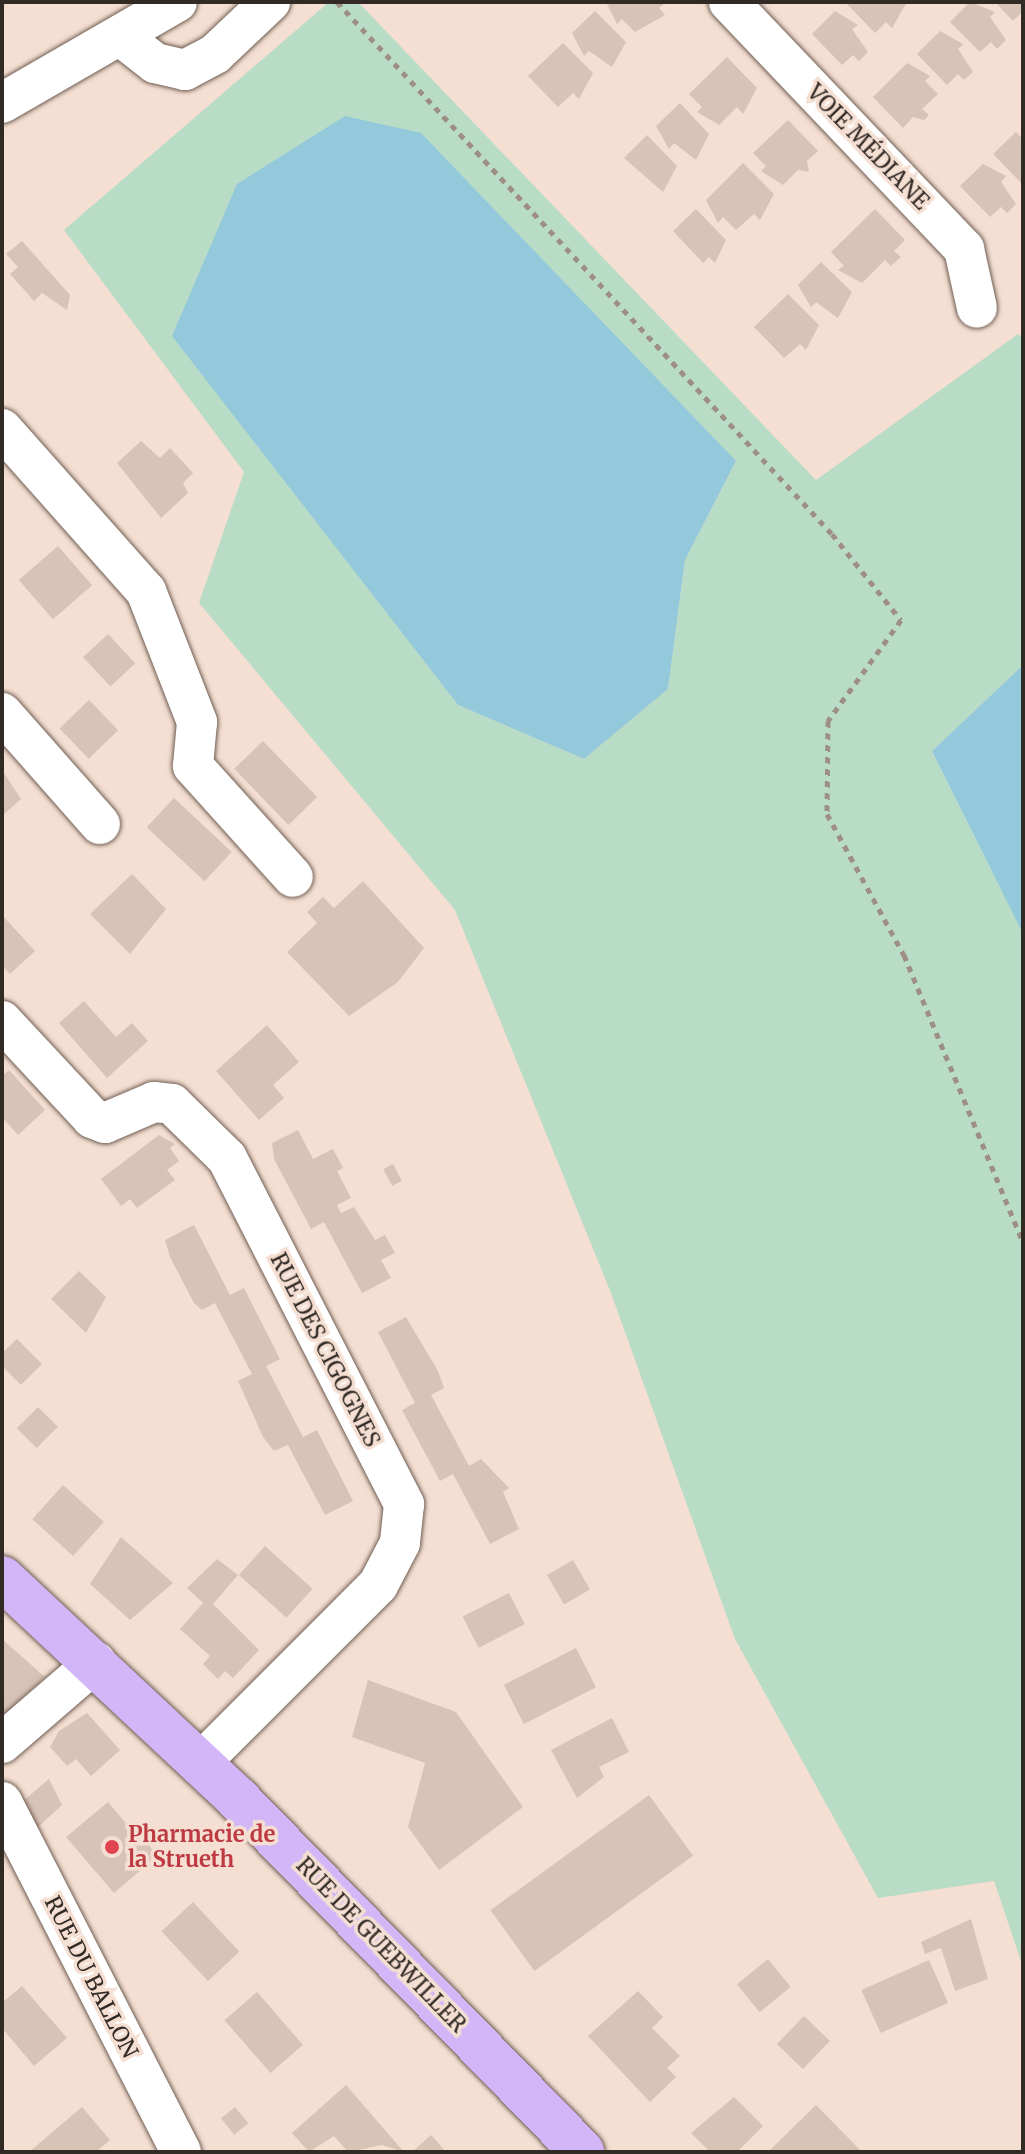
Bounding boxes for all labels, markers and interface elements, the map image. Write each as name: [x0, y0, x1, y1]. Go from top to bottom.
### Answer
street label: VOIE MÉDIANE: [802, 79, 934, 215]
street label: RUE DES CIGOGNES: [265, 1249, 385, 1451]
place label: Pharmacie de la Strueth: [128, 1821, 275, 1872]
marker: Pharmacie de la Strueth: [103, 1838, 121, 1856]
street label: RUE DE GUEBWILLER: [291, 1852, 471, 2038]
street label: RUE DU BALLON: [39, 1892, 143, 2062]

